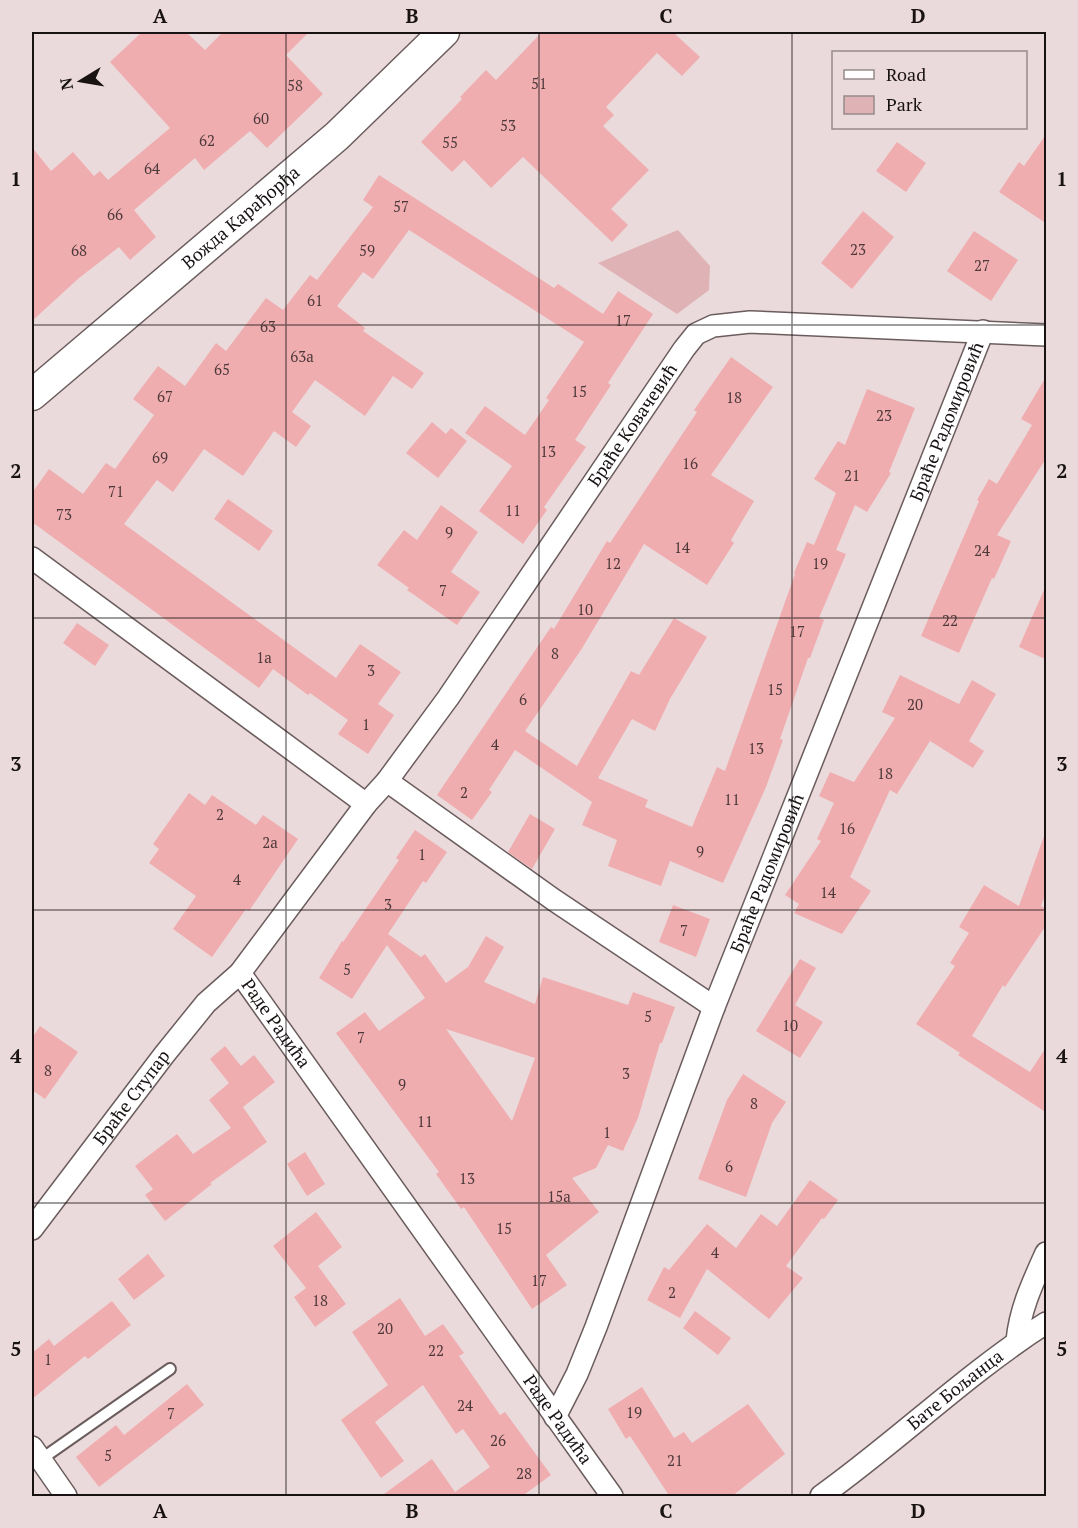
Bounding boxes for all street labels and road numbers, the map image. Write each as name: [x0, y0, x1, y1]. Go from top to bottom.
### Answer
street label: Вожда Карађорђа: [176, 160, 304, 274]
street label: Браће Радомировић: [903, 338, 989, 505]
street label: Браће Ковачевић: [582, 358, 682, 491]
street label: Браће Радомировић: [724, 789, 809, 956]
street label: Раде Радића: [237, 973, 317, 1072]
street label: Браће Ступар: [87, 1044, 175, 1149]
street label: Бате Бољанца: [902, 1344, 1007, 1435]
street label: Раде Радића: [518, 1370, 598, 1468]

